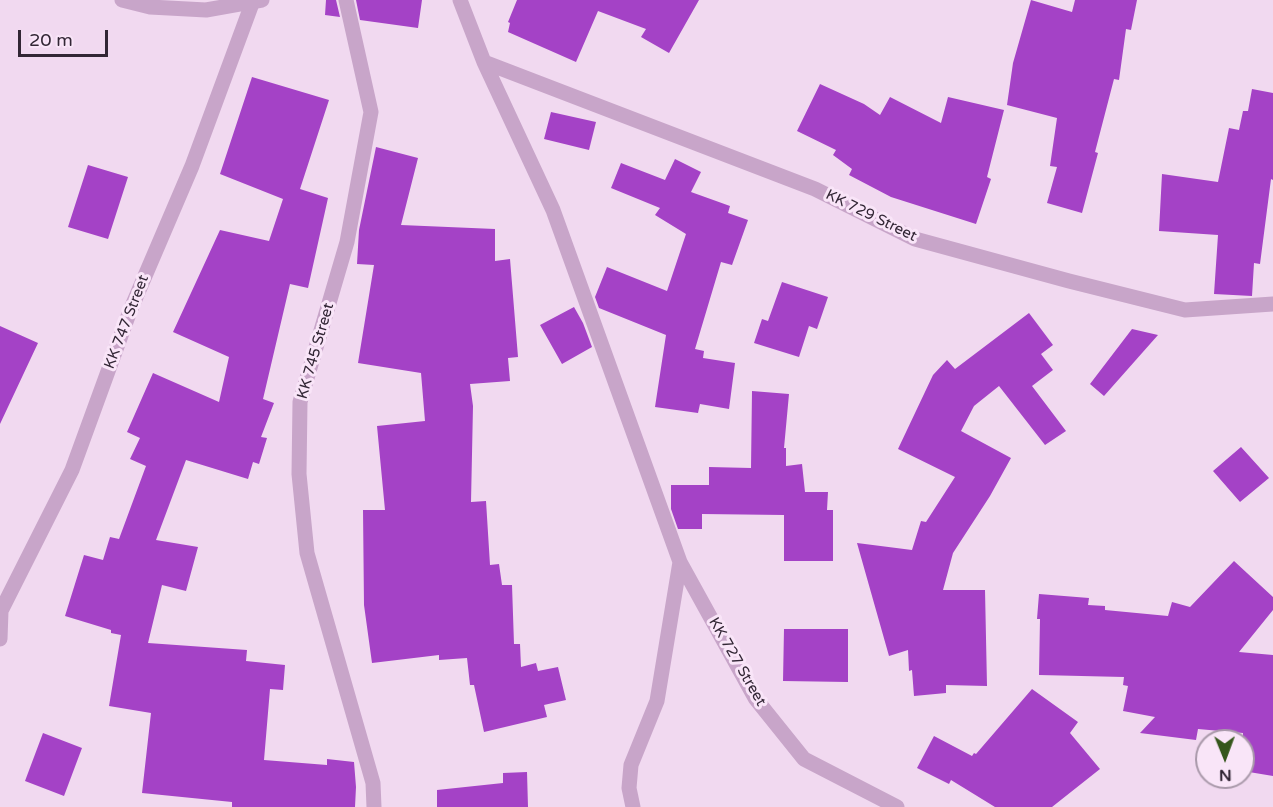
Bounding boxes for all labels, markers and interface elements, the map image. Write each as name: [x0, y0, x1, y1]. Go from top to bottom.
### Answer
scale bar: [21, 18, 111, 56]
text: 20 m: [29, 29, 73, 51]
street label: KK 729 Street: [823, 186, 919, 246]
street label: KK 747 Street: [101, 273, 153, 371]
street label: KK 745 Street: [294, 301, 338, 401]
street label: KK 727 Street: [704, 615, 770, 709]
north arrow: [1195, 729, 1255, 789]
text: N: [1219, 765, 1232, 785]

